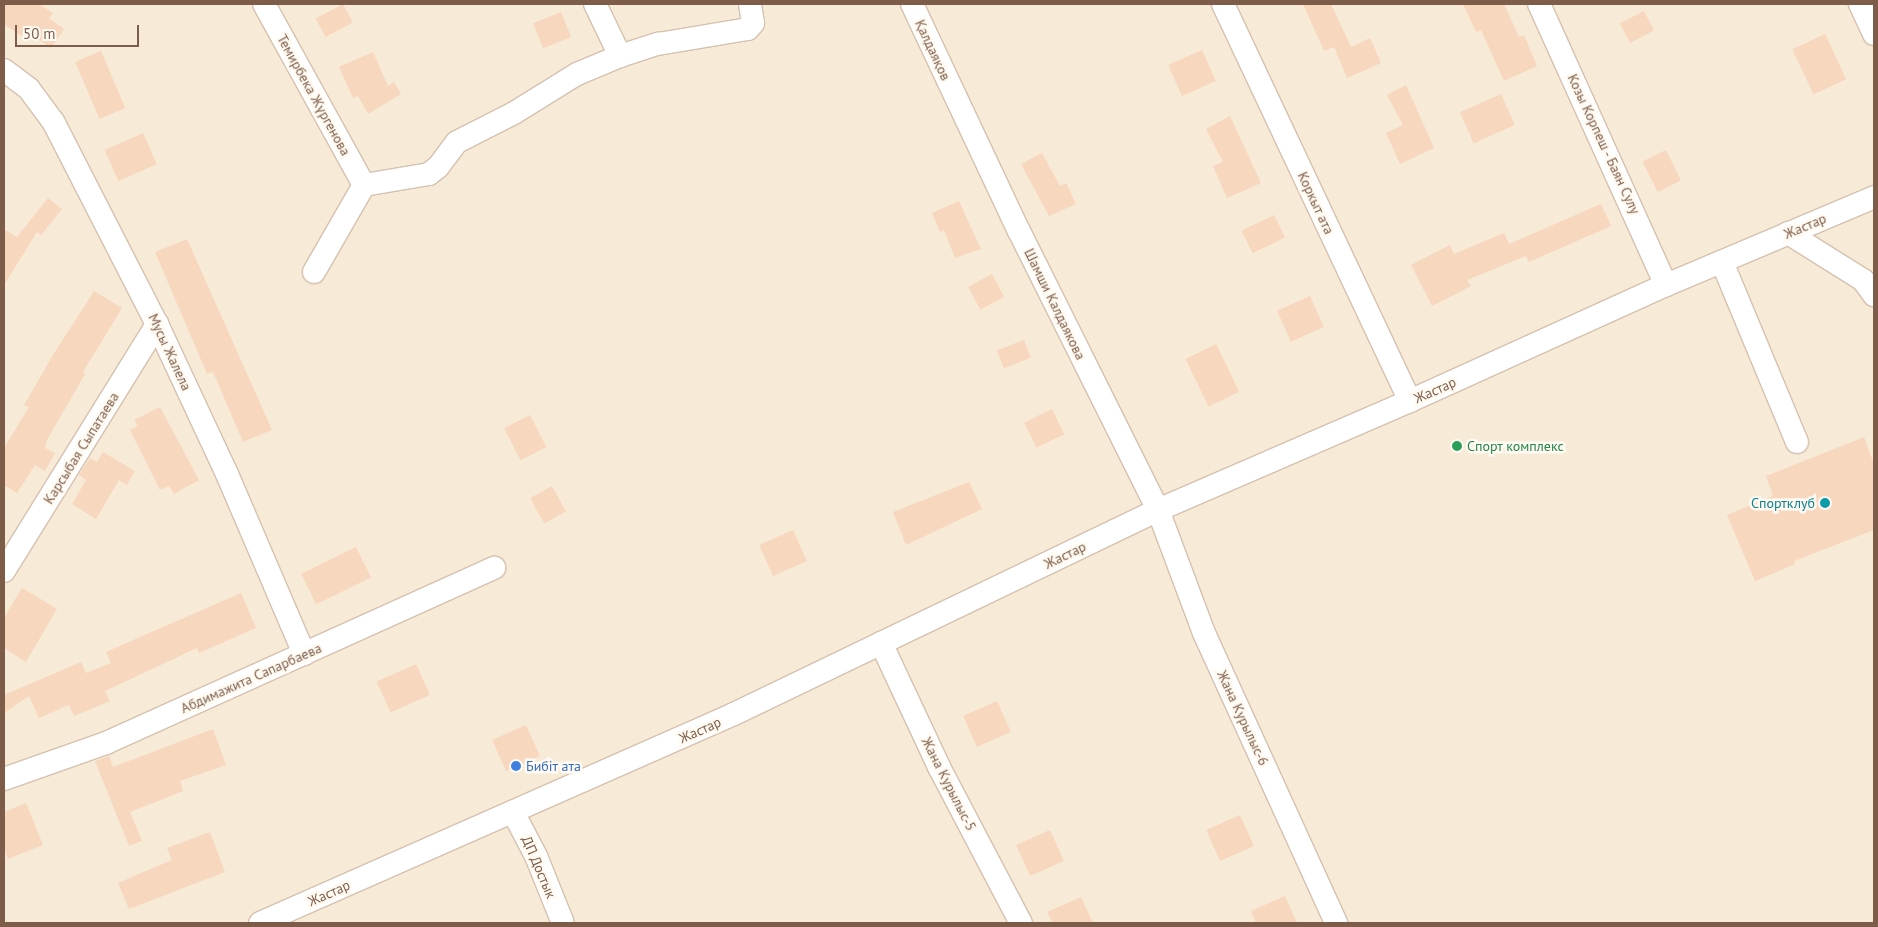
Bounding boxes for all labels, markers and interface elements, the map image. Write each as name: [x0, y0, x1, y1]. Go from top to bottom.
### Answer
scale bar: [18, 15, 141, 47]
street label: Қалдаяқов: [912, 17, 954, 83]
text: 50 m: [23, 24, 56, 43]
street label: Темирбека Жүргенова: [274, 31, 354, 159]
street label: Козы Корпеш - Баян Сулу: [1564, 70, 1644, 218]
street label: Коркыт ата: [1294, 169, 1338, 237]
street label: Жастар: [1781, 210, 1829, 242]
street label: Шамши Калдаякова: [1021, 246, 1089, 362]
street label: Мусы Жалела: [145, 311, 195, 393]
street label: Жастар: [1411, 373, 1459, 407]
street label: Карсыбая Сыпатаева: [40, 389, 122, 507]
place label: Спорт комплекс: [1467, 438, 1564, 454]
marker: Спорт комплекс: [1451, 440, 1463, 452]
place label: Спортклуб: [1751, 495, 1815, 511]
marker: Спортклуб: [1819, 497, 1831, 509]
street label: Жастар: [1041, 538, 1089, 572]
street label: Абдимажита Сапарбаева: [178, 639, 324, 717]
street label: Жана Курылыс-6: [1214, 668, 1272, 768]
street label: Жастар: [676, 713, 724, 747]
street label: Жана Курылыс-5: [918, 734, 980, 834]
place label: Бибіт ата: [526, 758, 581, 774]
marker: Бибіт ата: [510, 760, 522, 772]
street label: ДП Достык: [518, 833, 560, 901]
street label: Жастар: [305, 876, 353, 910]

